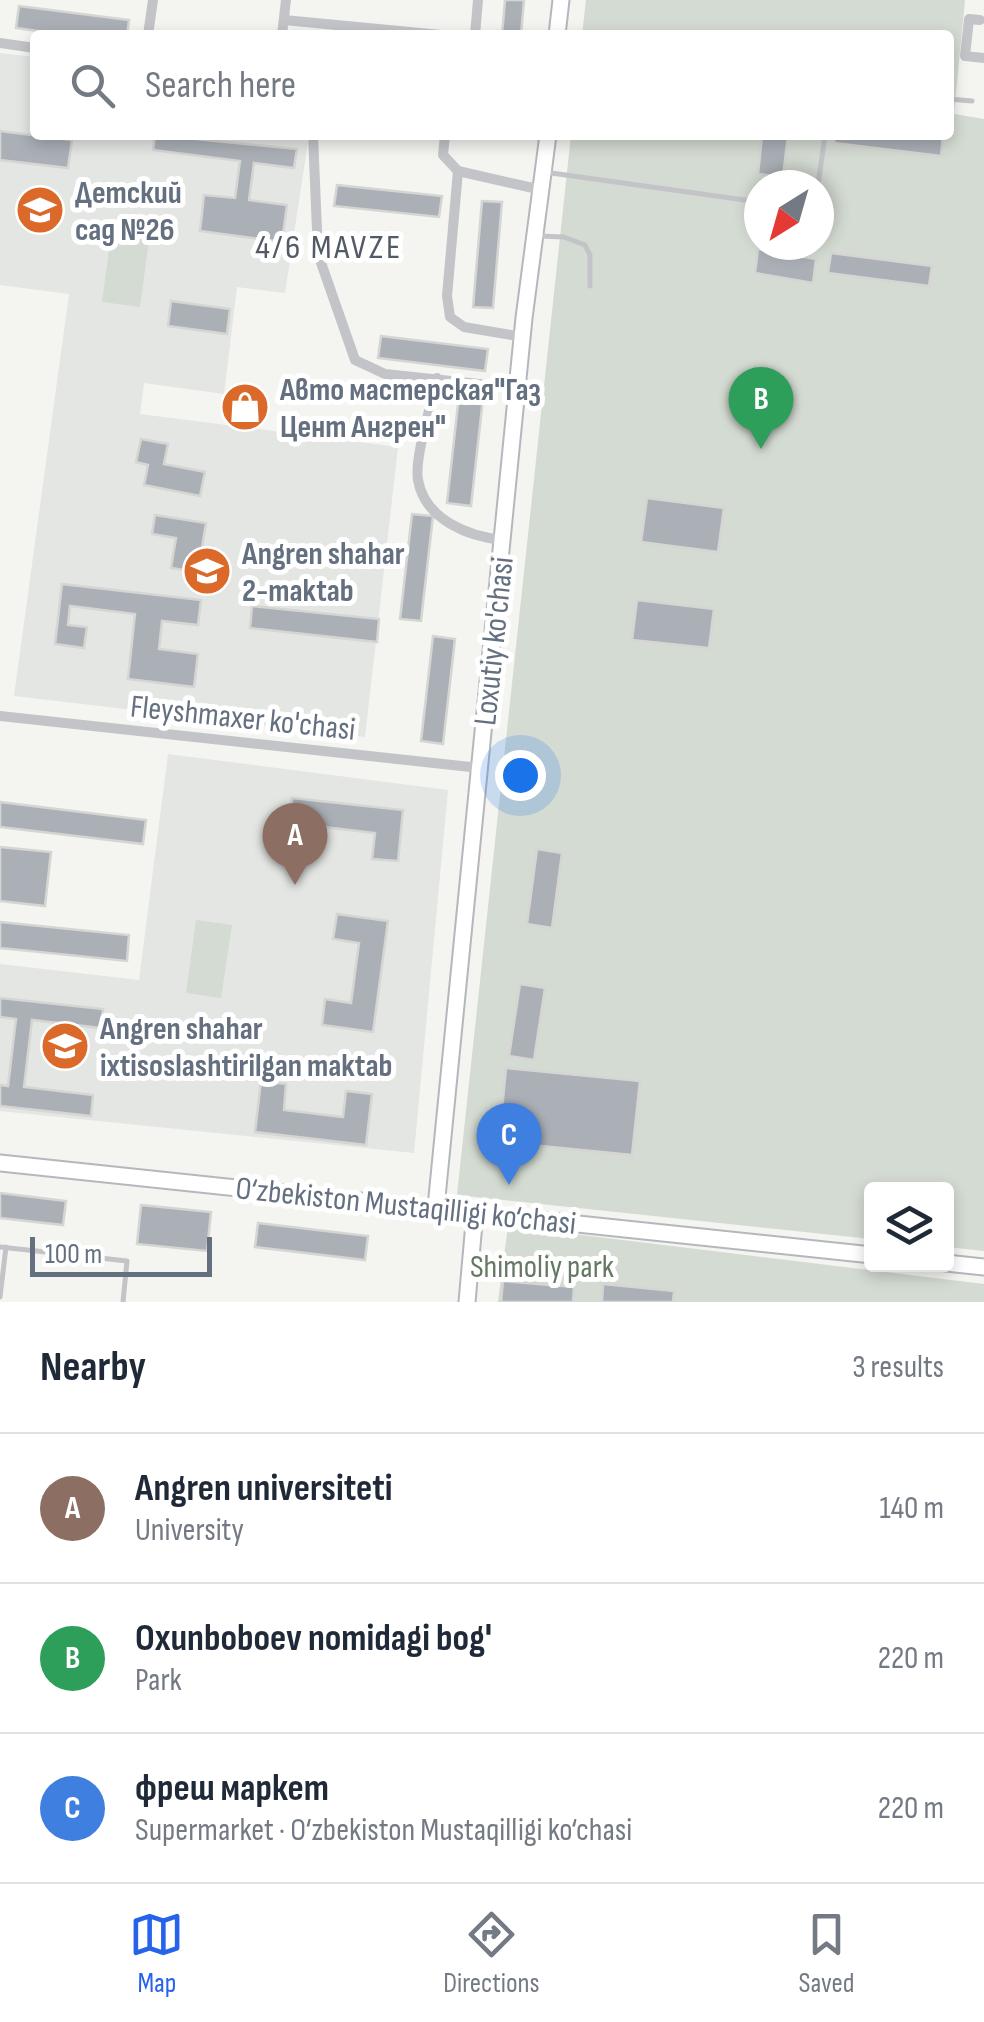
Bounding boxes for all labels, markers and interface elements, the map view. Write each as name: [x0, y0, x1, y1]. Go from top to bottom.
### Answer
search box: [30, 30, 954, 140]
icon: search: [65, 58, 120, 113]
text: Search here: [145, 63, 296, 108]
north arrow: [744, 170, 834, 260]
place label: Детский сад №26: [75, 174, 182, 250]
school or university icon: Детский сад №26: [14, 184, 66, 236]
district label: 4/6 MAVZE: [255, 226, 403, 269]
pin: B: [728, 366, 794, 449]
place label: Авто мастерская"Газ Цент Ангрен": [279, 371, 541, 447]
shop icon: Авто мастерская"Газ Цент Ангрен": [219, 381, 271, 433]
place label: Angren shahar 2-maktab: [241, 535, 405, 611]
school or university icon: Angren shahar 2-maktab: [181, 545, 233, 597]
street label: Loxutiy ko'chasi: [466, 555, 523, 727]
street label: Fleyshmaxer ko'chasi: [128, 687, 357, 750]
your location: [495, 750, 546, 801]
pin: A: [262, 802, 328, 885]
place label: Angren shahar ixtisoslashtirilgan maktab: [99, 1010, 392, 1086]
school or university icon: Angren shahar ixtisoslashtirilgan maktab: [39, 1020, 91, 1072]
pin: C: [476, 1102, 542, 1185]
street label: O‘zbekiston Mustaqilligi ko‘chasi: [234, 1169, 578, 1244]
map controls: [864, 1182, 954, 1272]
button: layers: [864, 1182, 954, 1272]
scale bar: [30, 1232, 212, 1276]
text: 100 m: [45, 1238, 102, 1271]
park label: Shimoliy park: [470, 1248, 614, 1287]
text: Nearby: [40, 1342, 146, 1393]
text: 3 results: [852, 1348, 944, 1387]
text: Angren universiteti: [135, 1466, 392, 1511]
text: A: [65, 1489, 80, 1528]
text: 140 m: [880, 1489, 944, 1528]
text: University: [135, 1511, 244, 1550]
text: Oxunboboev nomidagi bog': [135, 1616, 492, 1661]
text: B: [65, 1639, 80, 1678]
text: 220 m: [878, 1639, 944, 1678]
text: Park: [135, 1661, 182, 1700]
text: фреш маркет: [135, 1766, 329, 1811]
text: C: [64, 1789, 81, 1828]
text: 220 m: [878, 1789, 944, 1828]
text: Supermarket · O‘zbekiston Mustaqilligi ko‘chasi: [135, 1811, 632, 1850]
tab: Map: [129, 1907, 184, 2000]
tab: Directions: [443, 1907, 540, 2000]
tab: Saved: [798, 1907, 855, 2000]

